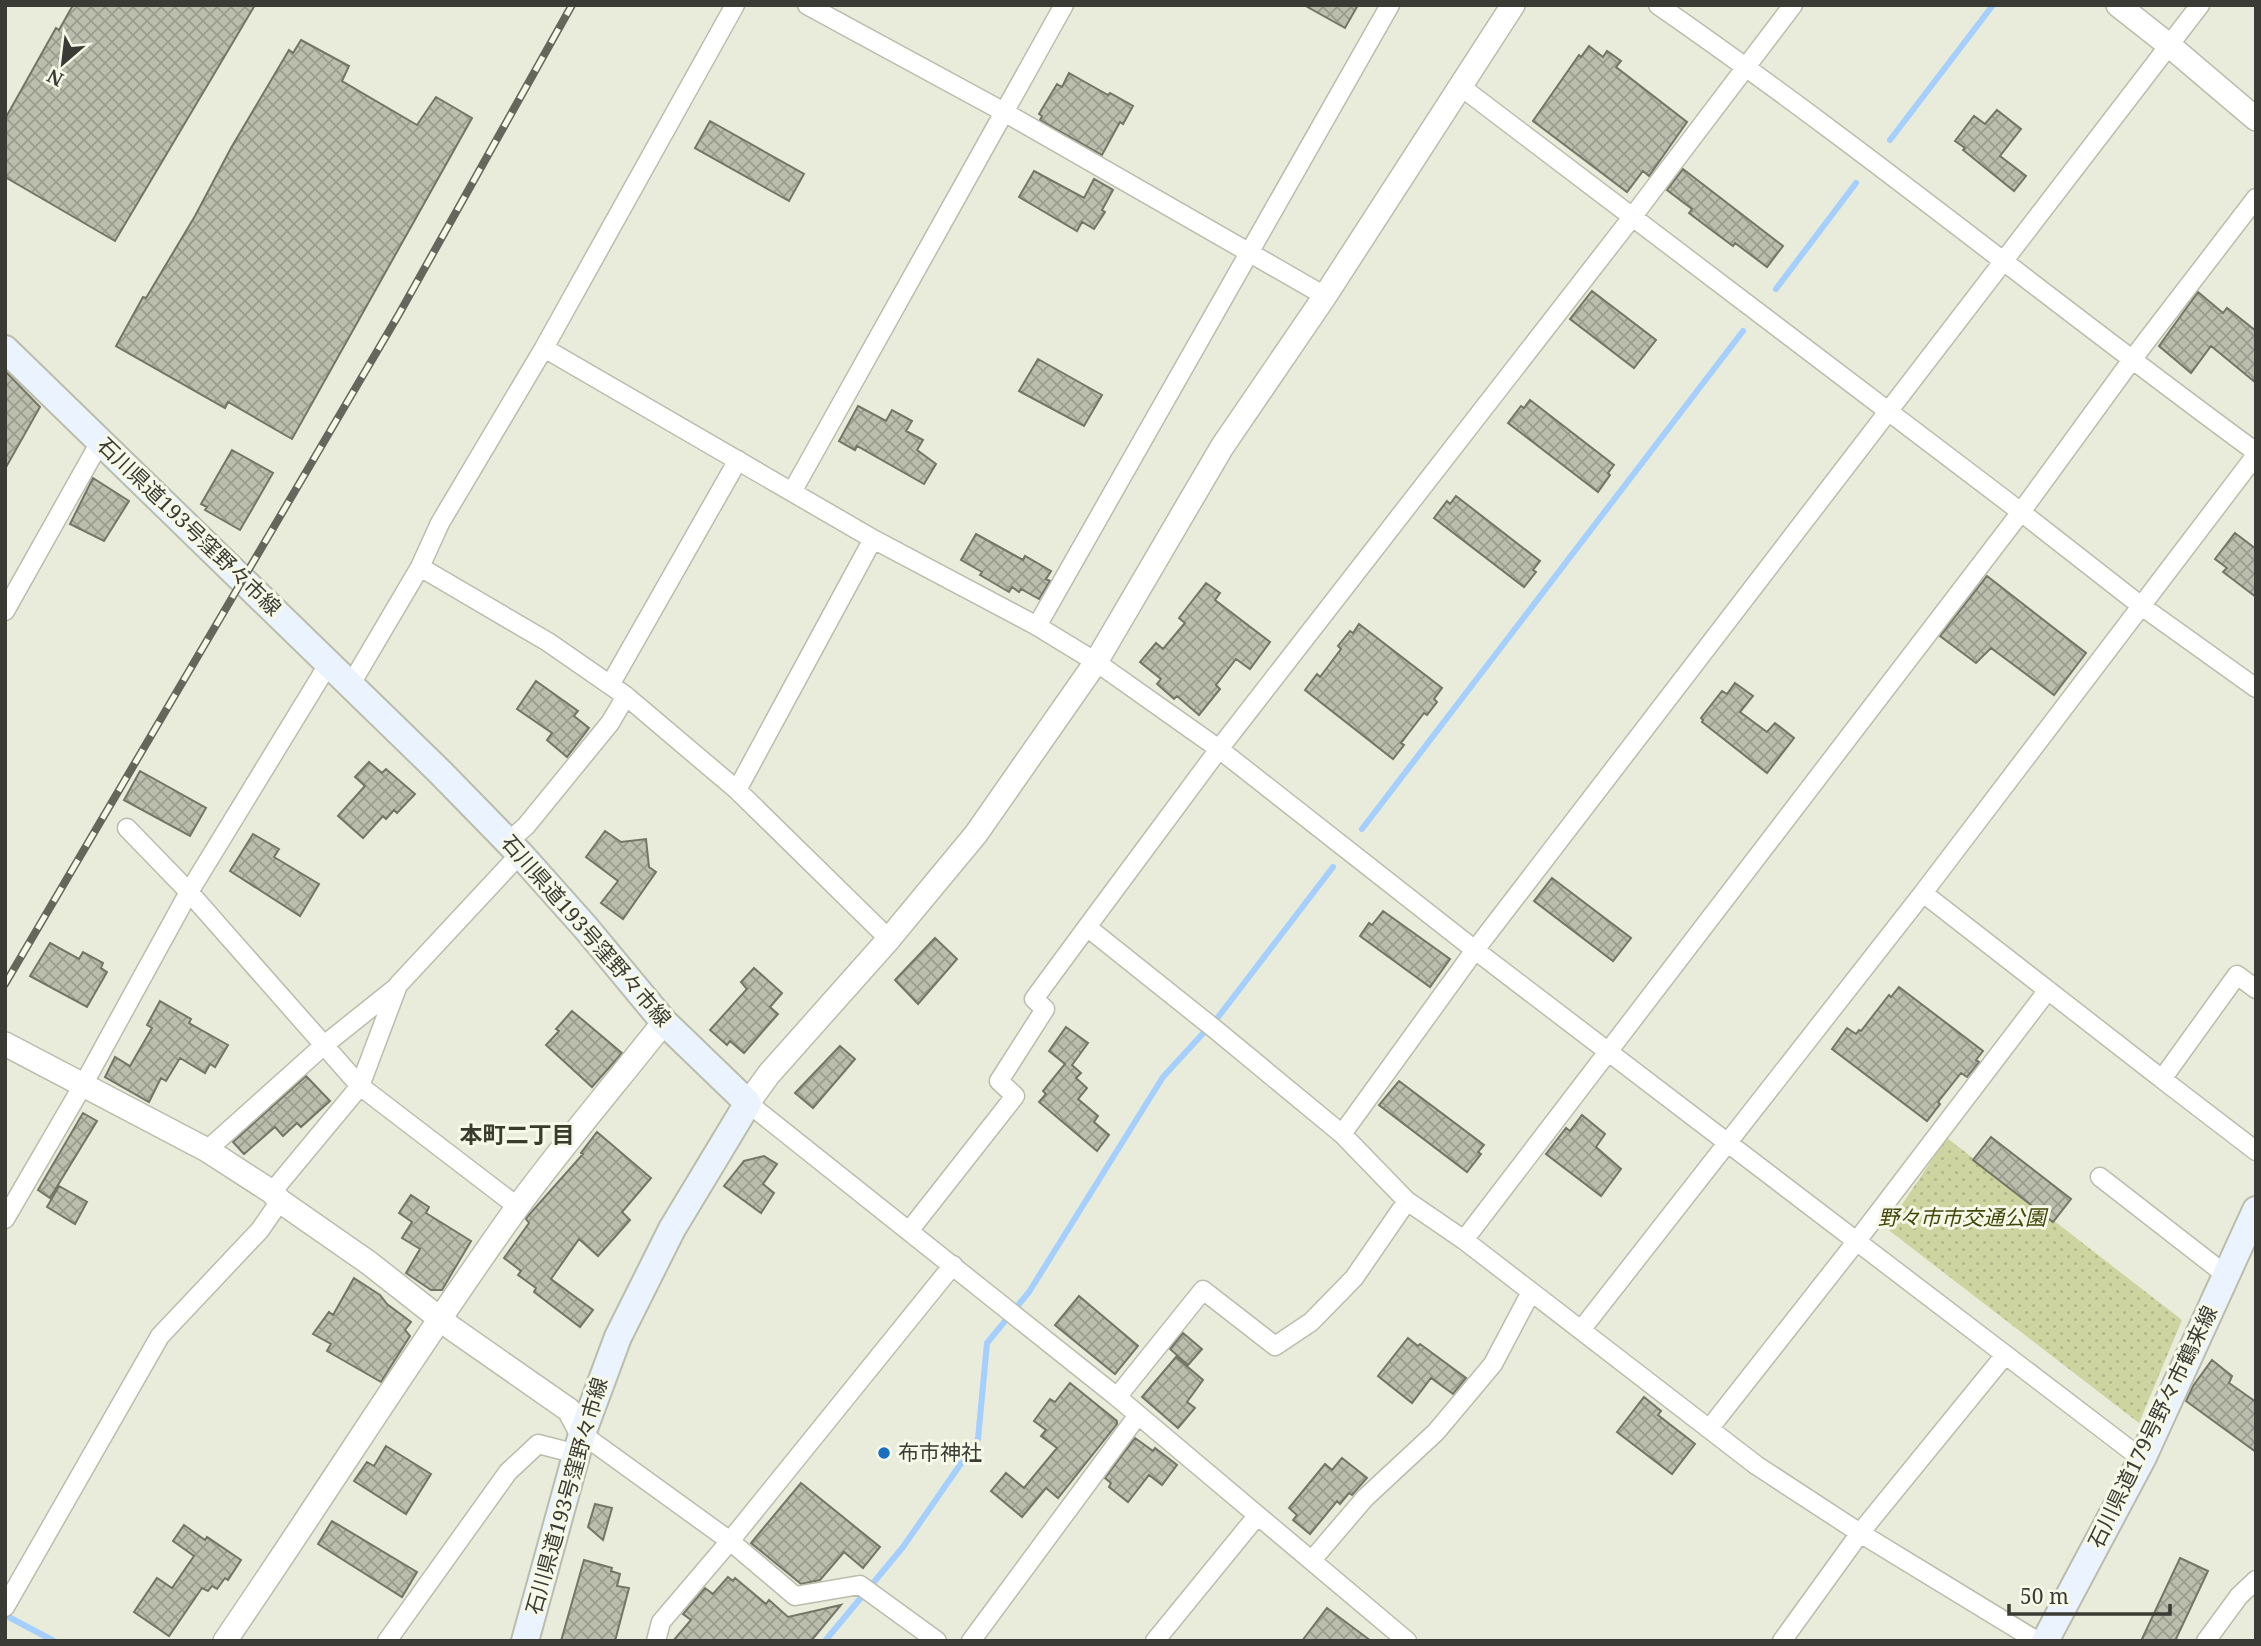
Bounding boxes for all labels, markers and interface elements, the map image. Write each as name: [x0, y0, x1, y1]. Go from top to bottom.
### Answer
north arrow: [28, 28, 98, 98]
text: N: [42, 63, 68, 93]
street label: 石川県道193号窪野々市線: [92, 431, 288, 622]
street label: 石川県道193号窪野々市線: [496, 829, 678, 1032]
district label: 本町二丁目: [460, 1118, 575, 1150]
park label: 野々市市交通公園: [1878, 1203, 2049, 1231]
street label: 石川県道179号野々市鶴来線: [2081, 1301, 2223, 1552]
street label: 石川県道193号窪野々市線: [519, 1374, 613, 1617]
place label: 布市神社: [898, 1438, 982, 1466]
marker: 布市神社: [876, 1445, 892, 1461]
scale bar: [2009, 1572, 2170, 1616]
text: 50 m: [2020, 1582, 2069, 1610]

